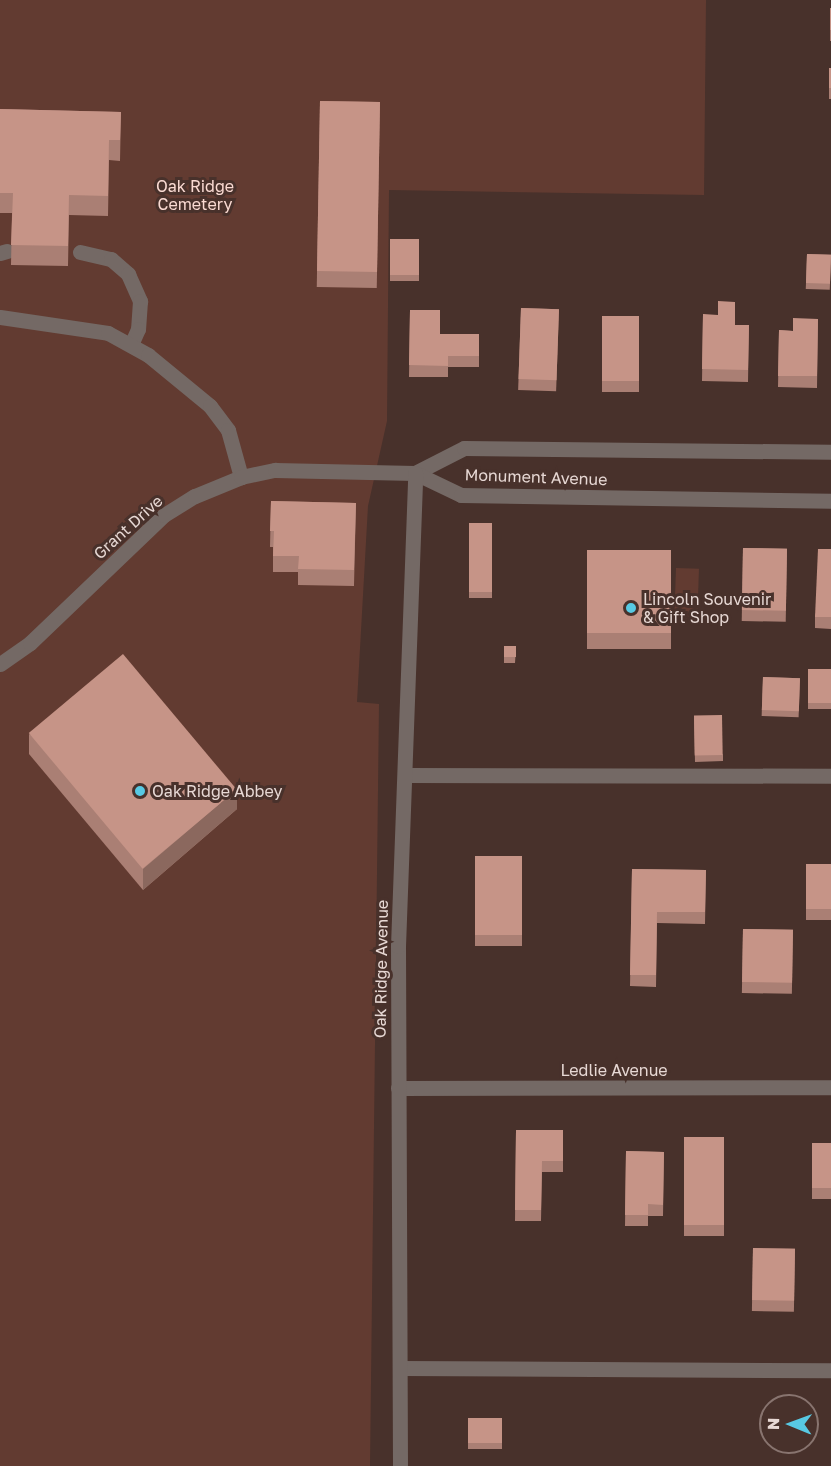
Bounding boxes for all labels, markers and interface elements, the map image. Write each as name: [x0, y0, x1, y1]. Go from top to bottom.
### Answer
park label: Oak Ridge Cemetery: [156, 176, 234, 214]
street label: Monument Avenue: [464, 465, 608, 489]
street label: Grant Drive: [90, 491, 166, 563]
place label: Lincoln Souvenir & Gift Shop: [643, 589, 771, 627]
marker: Lincoln Souvenir & Gift Shop: [624, 601, 638, 615]
place label: Oak Ridge Abbey: [152, 781, 282, 801]
marker: Oak Ridge Abbey: [133, 784, 147, 798]
street label: Oak Ridge Avenue: [370, 900, 392, 1038]
street label: Ledlie Avenue: [560, 1060, 668, 1080]
north arrow: [759, 1394, 819, 1454]
text: N: [763, 1417, 783, 1430]

